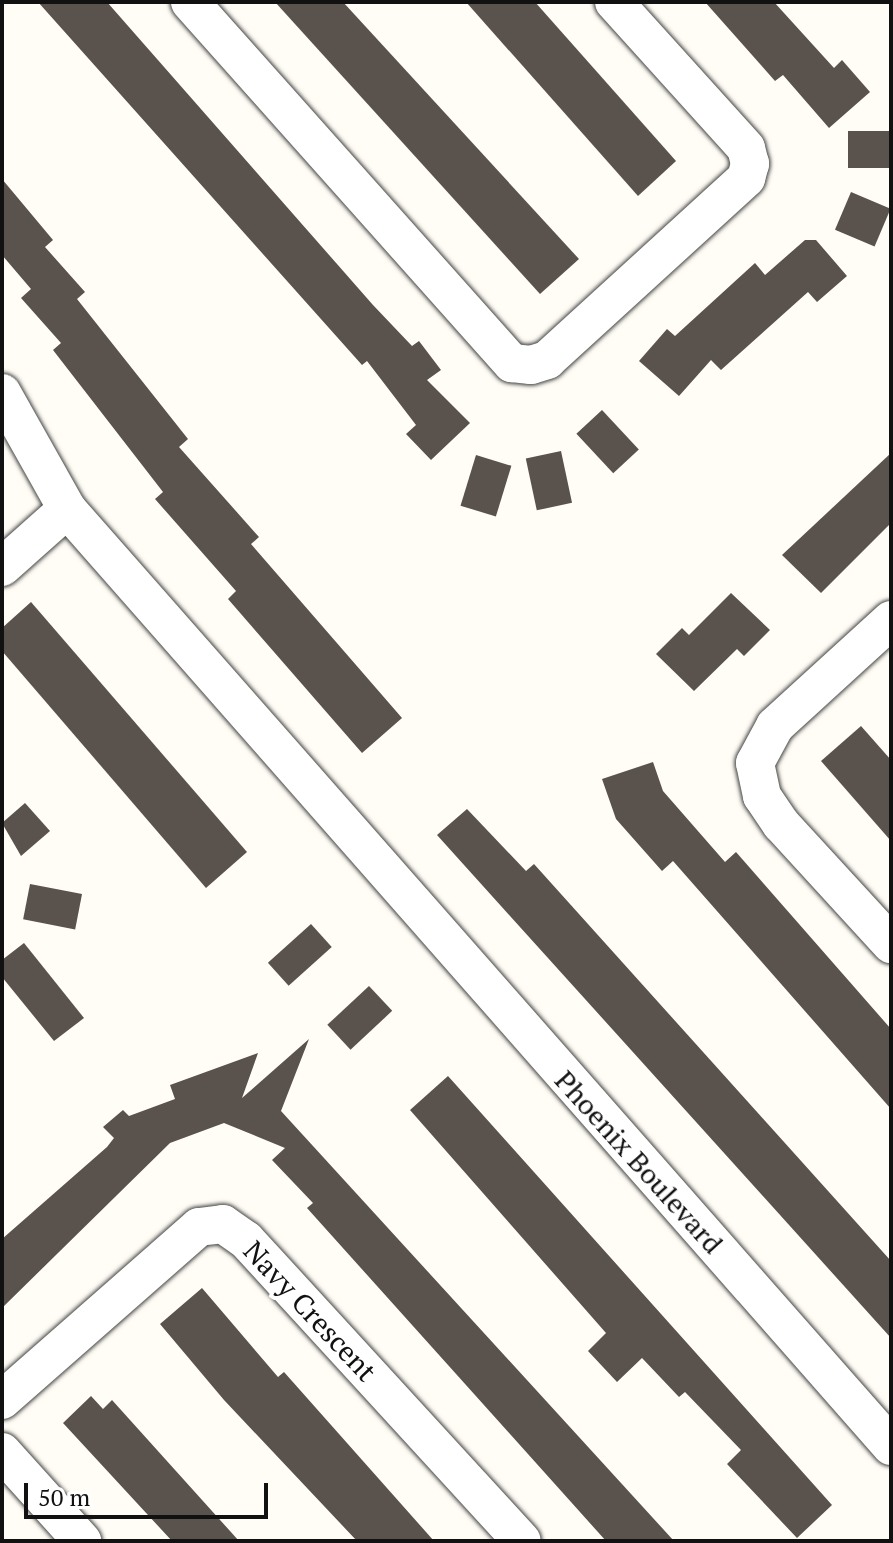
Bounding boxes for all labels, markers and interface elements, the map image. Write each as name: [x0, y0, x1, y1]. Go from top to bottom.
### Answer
street label: Phoenix Boulevard: [548, 1064, 730, 1260]
street label: Navy Crescent: [237, 1234, 383, 1388]
scale bar: [28, 1467, 272, 1517]
text: 50 m: [38, 1481, 90, 1513]

